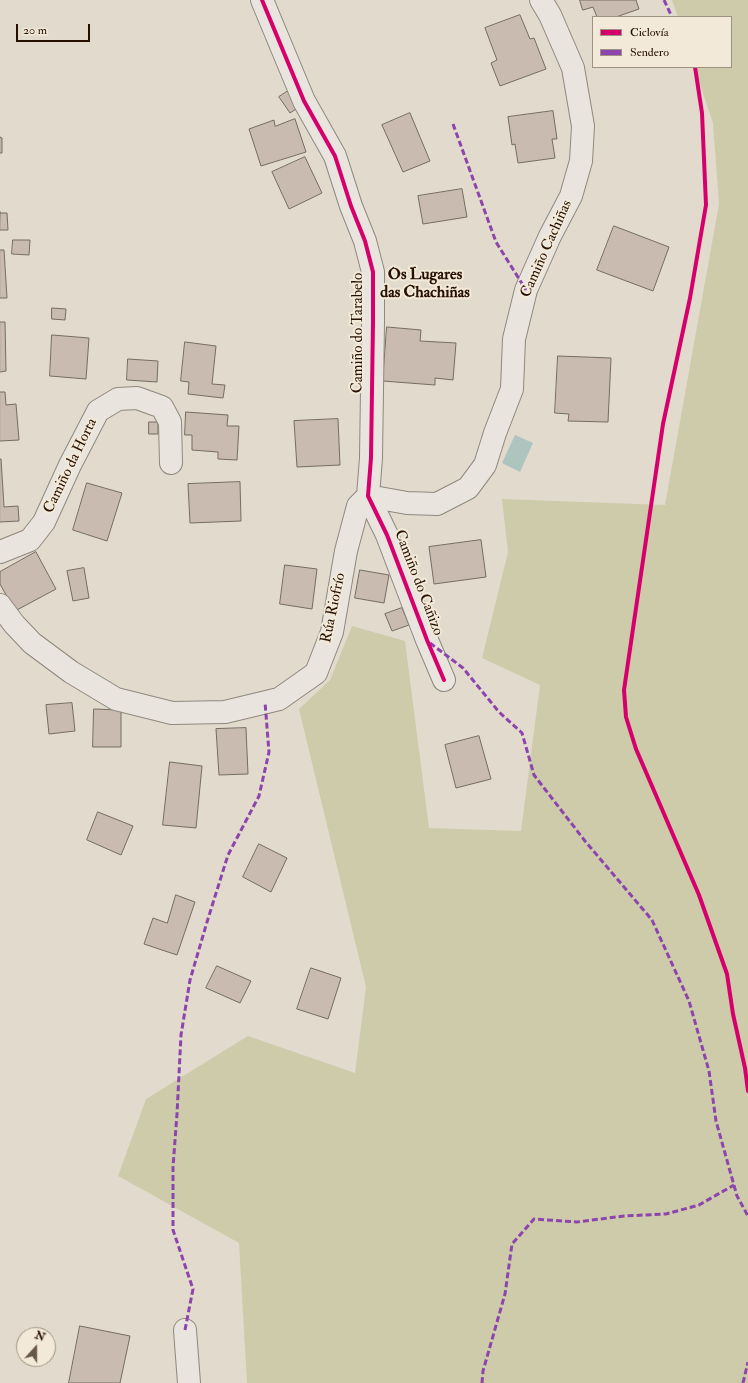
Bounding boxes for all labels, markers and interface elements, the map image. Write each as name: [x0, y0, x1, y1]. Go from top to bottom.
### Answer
scale bar: [18, 16, 92, 42]
legend: [592, 16, 732, 68]
text: 20 m: [23, 23, 47, 38]
text: Ciclovía: [630, 25, 669, 40]
text: Sendero: [630, 45, 669, 60]
street label: Camiño Cachiñas: [517, 197, 577, 301]
district label: Os Lugares das Chachiñas: [380, 266, 470, 304]
street label: Camiño do Tarabelo: [350, 273, 368, 393]
street label: Camiño da Horta: [40, 416, 102, 516]
street label: Camiño do Cañizo: [390, 528, 446, 638]
street label: Rúa Riofrío: [318, 571, 350, 645]
north arrow: [16, 1327, 56, 1367]
text: N: [33, 1328, 47, 1344]

